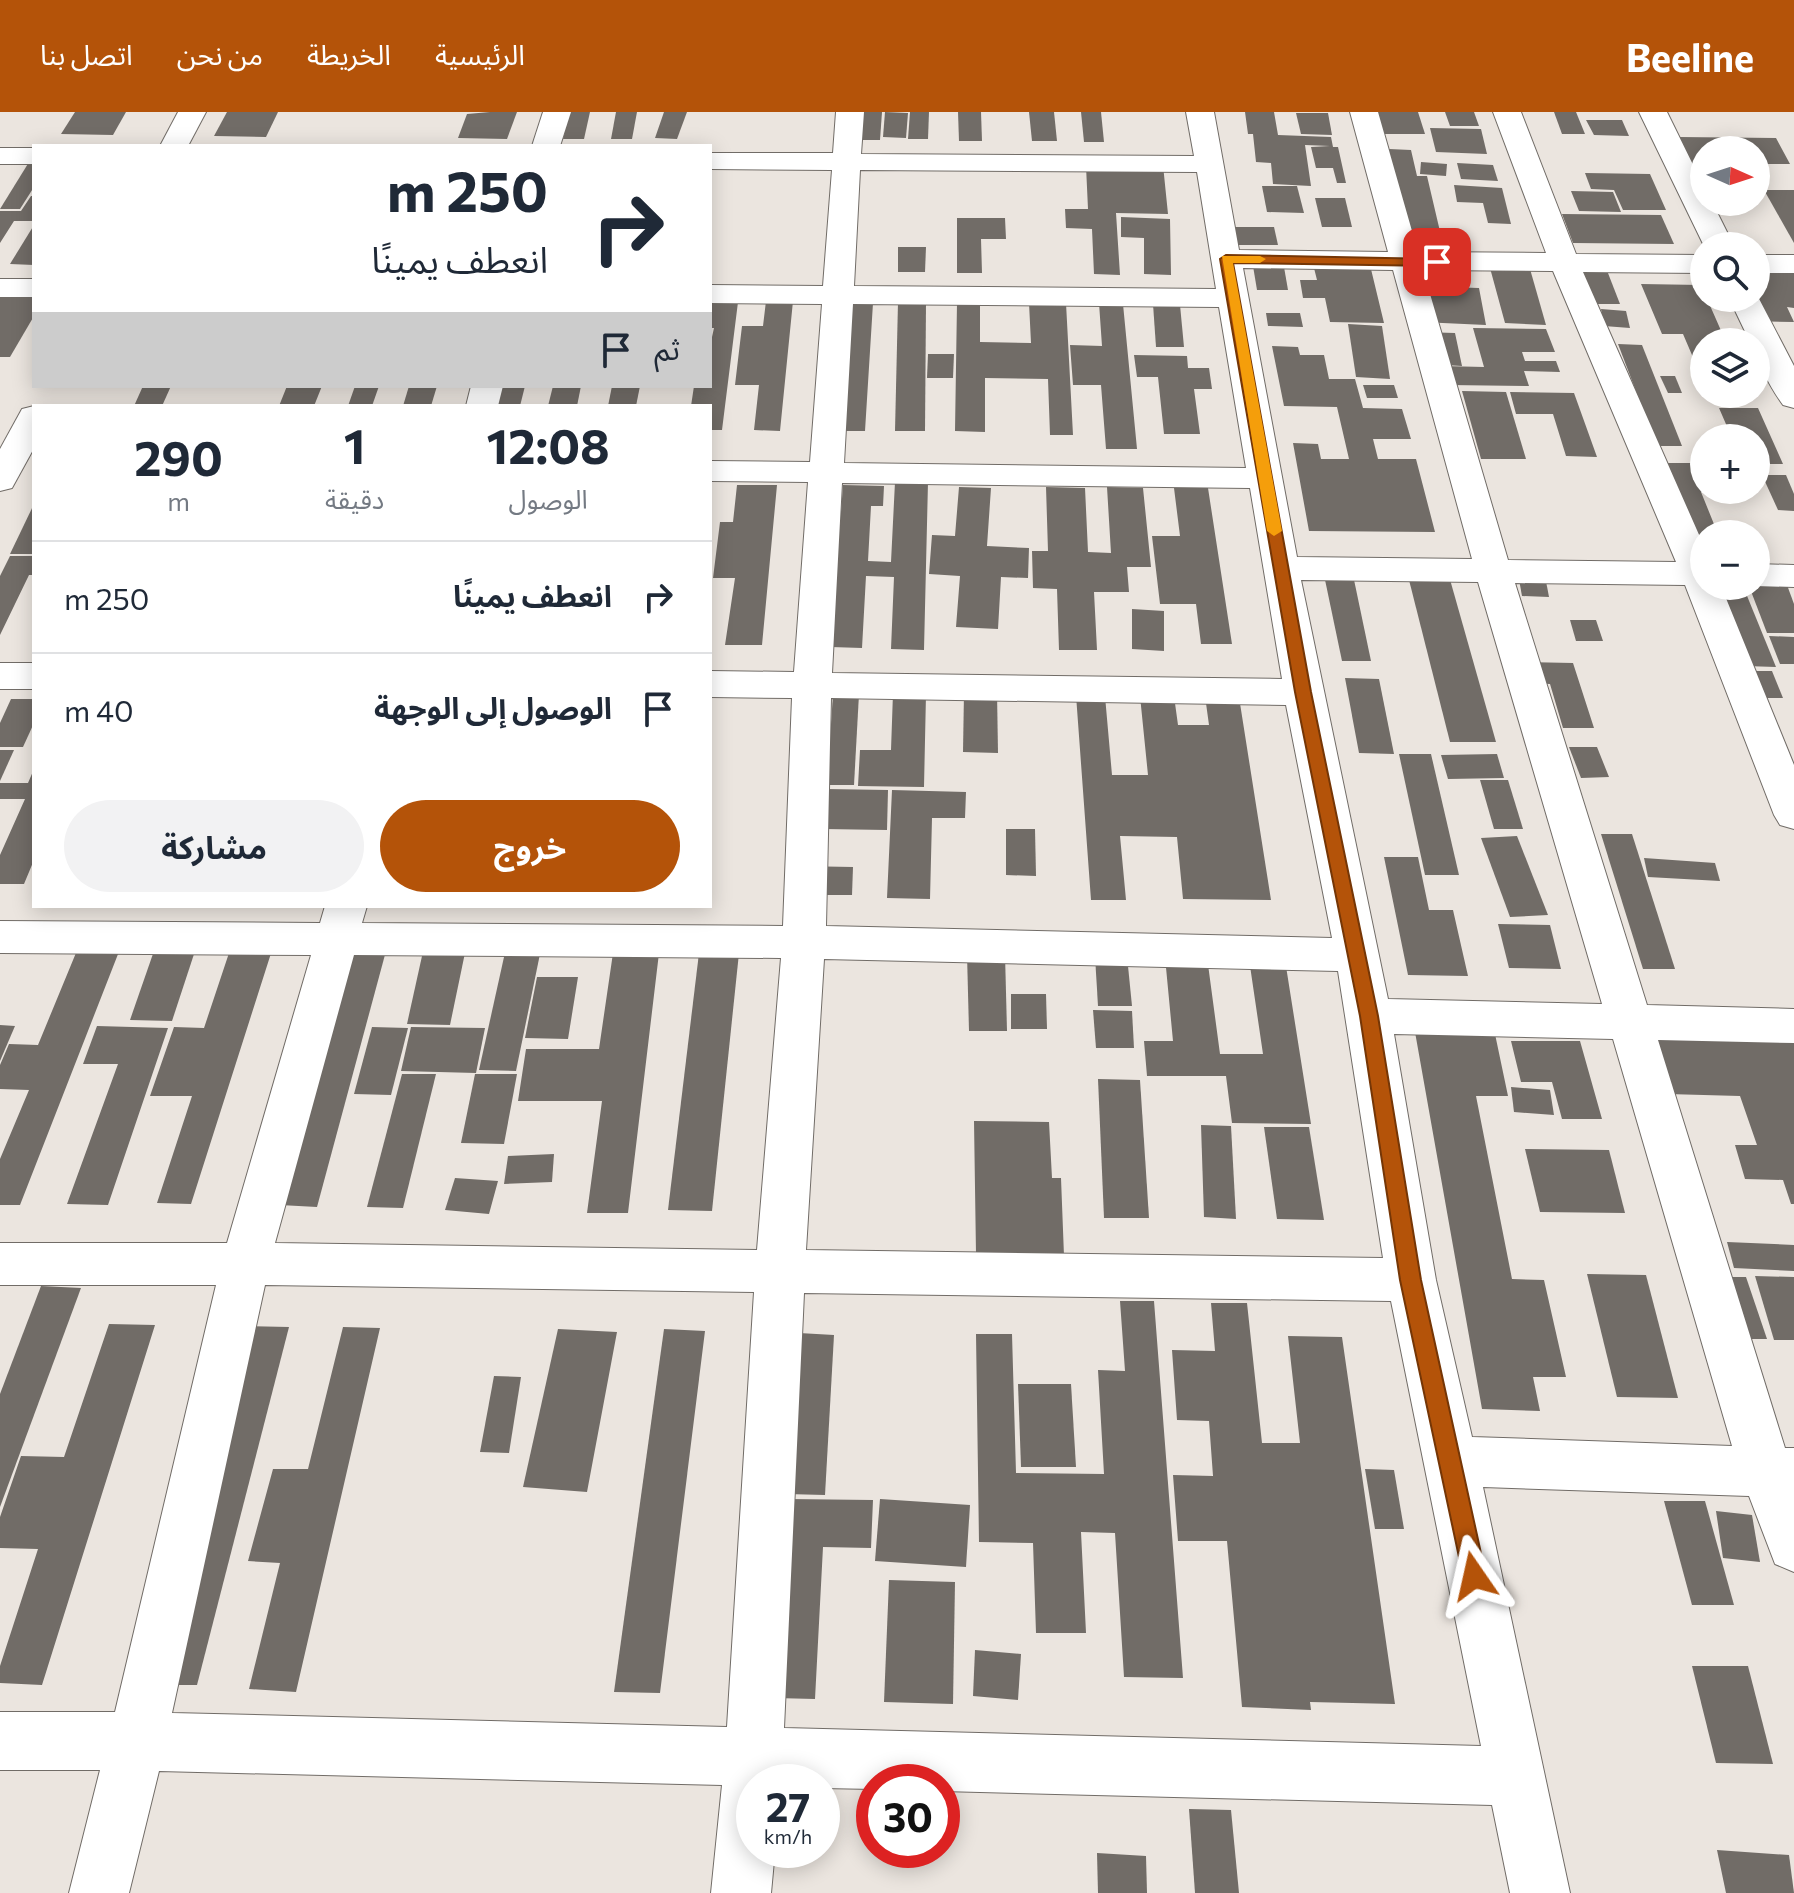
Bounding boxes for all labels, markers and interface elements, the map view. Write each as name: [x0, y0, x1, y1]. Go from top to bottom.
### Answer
text: Beeline: [1626, 33, 1754, 80]
text: اتصل بنا: [40, 37, 133, 71]
text: من نحن: [177, 37, 263, 71]
text: الخريطة: [307, 37, 391, 71]
text: الرئيسية: [435, 37, 525, 71]
north arrow: [1690, 136, 1770, 216]
map controls: [1690, 136, 1770, 600]
text: 250 m: [387, 155, 548, 224]
icon: right: [576, 176, 680, 280]
pin: [1403, 228, 1471, 296]
button: search: [1690, 232, 1770, 312]
text: انعطف يمينًا: [371, 236, 548, 280]
icon: arrive: [1415, 240, 1459, 284]
icon: arrive: [594, 328, 638, 372]
button: layers: [1690, 328, 1770, 408]
text: ثم: [654, 329, 680, 366]
text: 1: [344, 415, 366, 474]
text: 12:08: [486, 415, 610, 474]
button: +: [1690, 424, 1770, 504]
text: 290: [134, 427, 223, 486]
text: دقيقة: [325, 483, 384, 514]
text: الوصول: [509, 483, 588, 514]
text: m: [167, 485, 190, 516]
button: −: [1690, 520, 1770, 600]
icon: right: [636, 575, 680, 619]
text: انعطف يمينًا: [453, 576, 612, 613]
text: 250 m: [64, 579, 149, 616]
icon: arrive: [636, 687, 680, 731]
text: الوصول إلى الوجهة: [374, 688, 612, 725]
text: 40 m: [64, 691, 134, 728]
button: مشاركة: [64, 800, 364, 892]
button: خروج: [380, 800, 680, 892]
position arrow: [1432, 1534, 1516, 1618]
speed limit sign: 30: [856, 1764, 960, 1868]
text: 27: [766, 1781, 810, 1830]
text: km/h: [764, 1824, 812, 1848]

